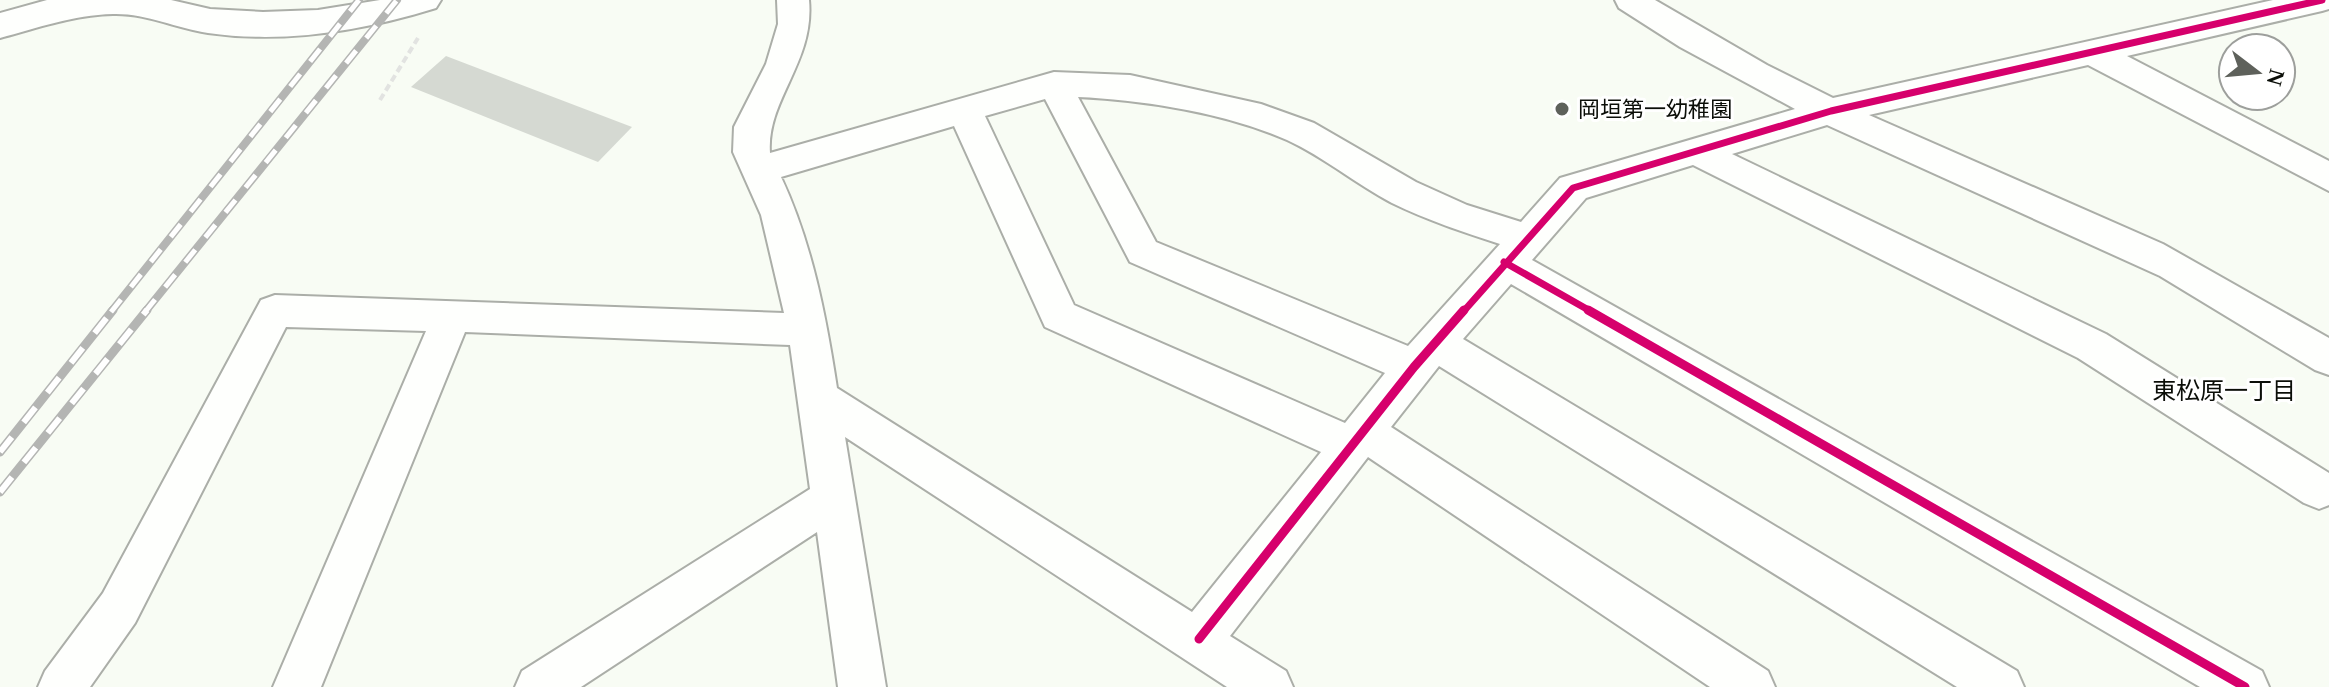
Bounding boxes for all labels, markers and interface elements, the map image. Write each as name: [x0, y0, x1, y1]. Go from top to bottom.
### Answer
north arrow: [2217, 32, 2297, 112]
text: N: [2262, 66, 2290, 89]
place label: 岡垣第一幼稚園: [1578, 97, 1732, 122]
marker: 岡垣第一幼稚園: [1553, 100, 1571, 118]
district label: 東松原一丁目: [2152, 378, 2296, 404]

